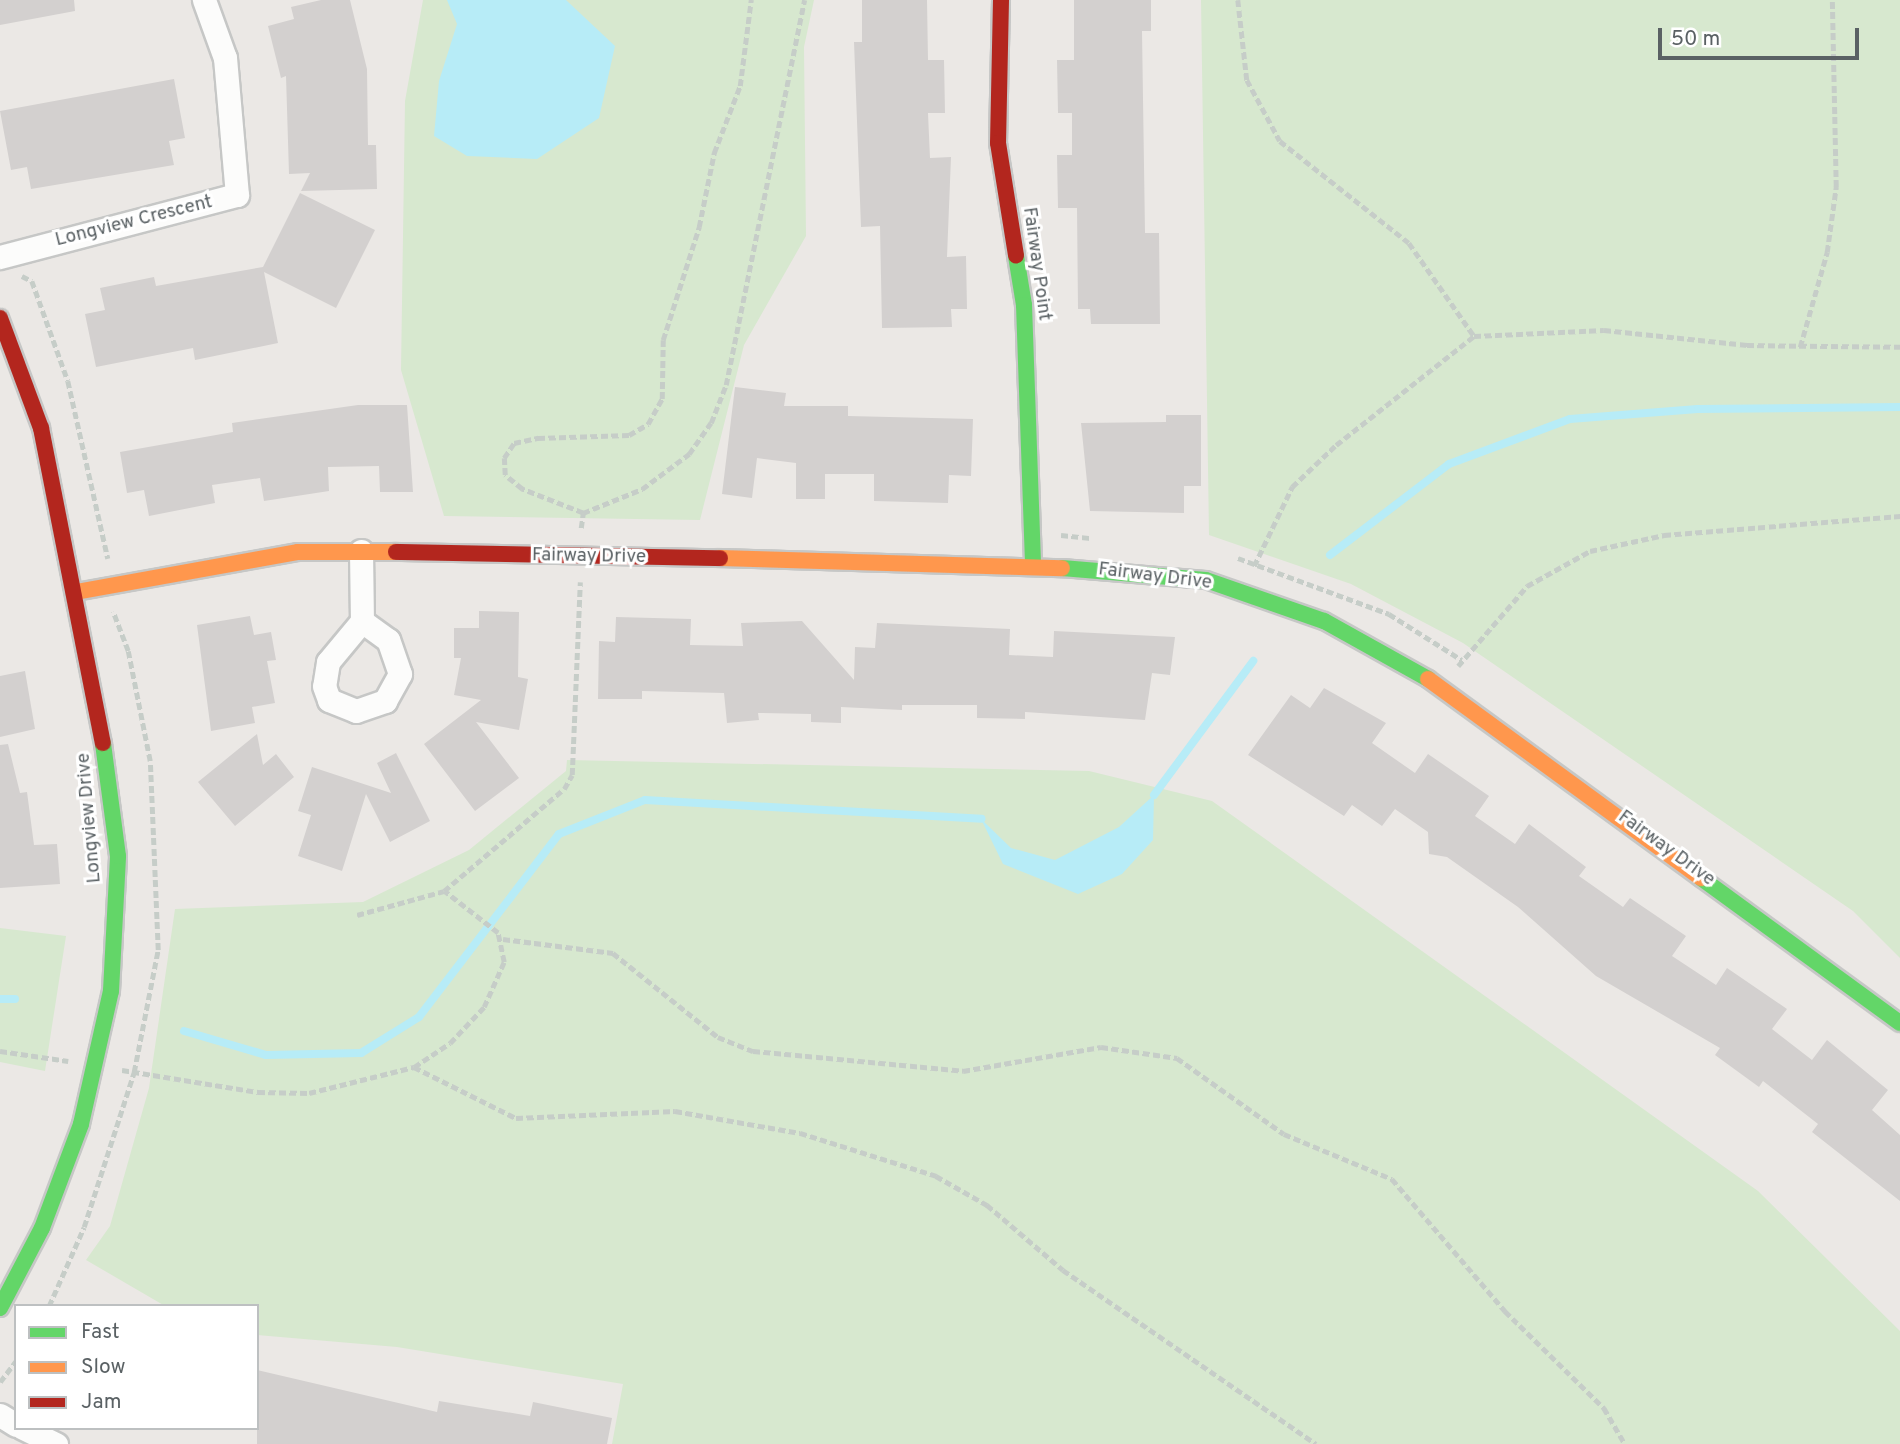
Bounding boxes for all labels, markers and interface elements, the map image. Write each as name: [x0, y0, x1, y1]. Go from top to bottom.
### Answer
scale bar: [1662, 14, 1863, 58]
text: 50 m: [1671, 26, 1720, 53]
street label: Longview Crescent: [53, 191, 215, 253]
street label: Fairway Point: [1017, 206, 1055, 322]
street label: Fairway Drive: [532, 545, 646, 569]
street label: Fairway Drive: [1097, 559, 1213, 595]
street label: Longview Drive: [73, 752, 107, 884]
street label: Fairway Drive: [1613, 806, 1719, 892]
legend: [14, 1304, 259, 1430]
text: Fast: [81, 1319, 120, 1346]
text: Slow: [81, 1354, 126, 1381]
text: Jam: [81, 1389, 122, 1416]

